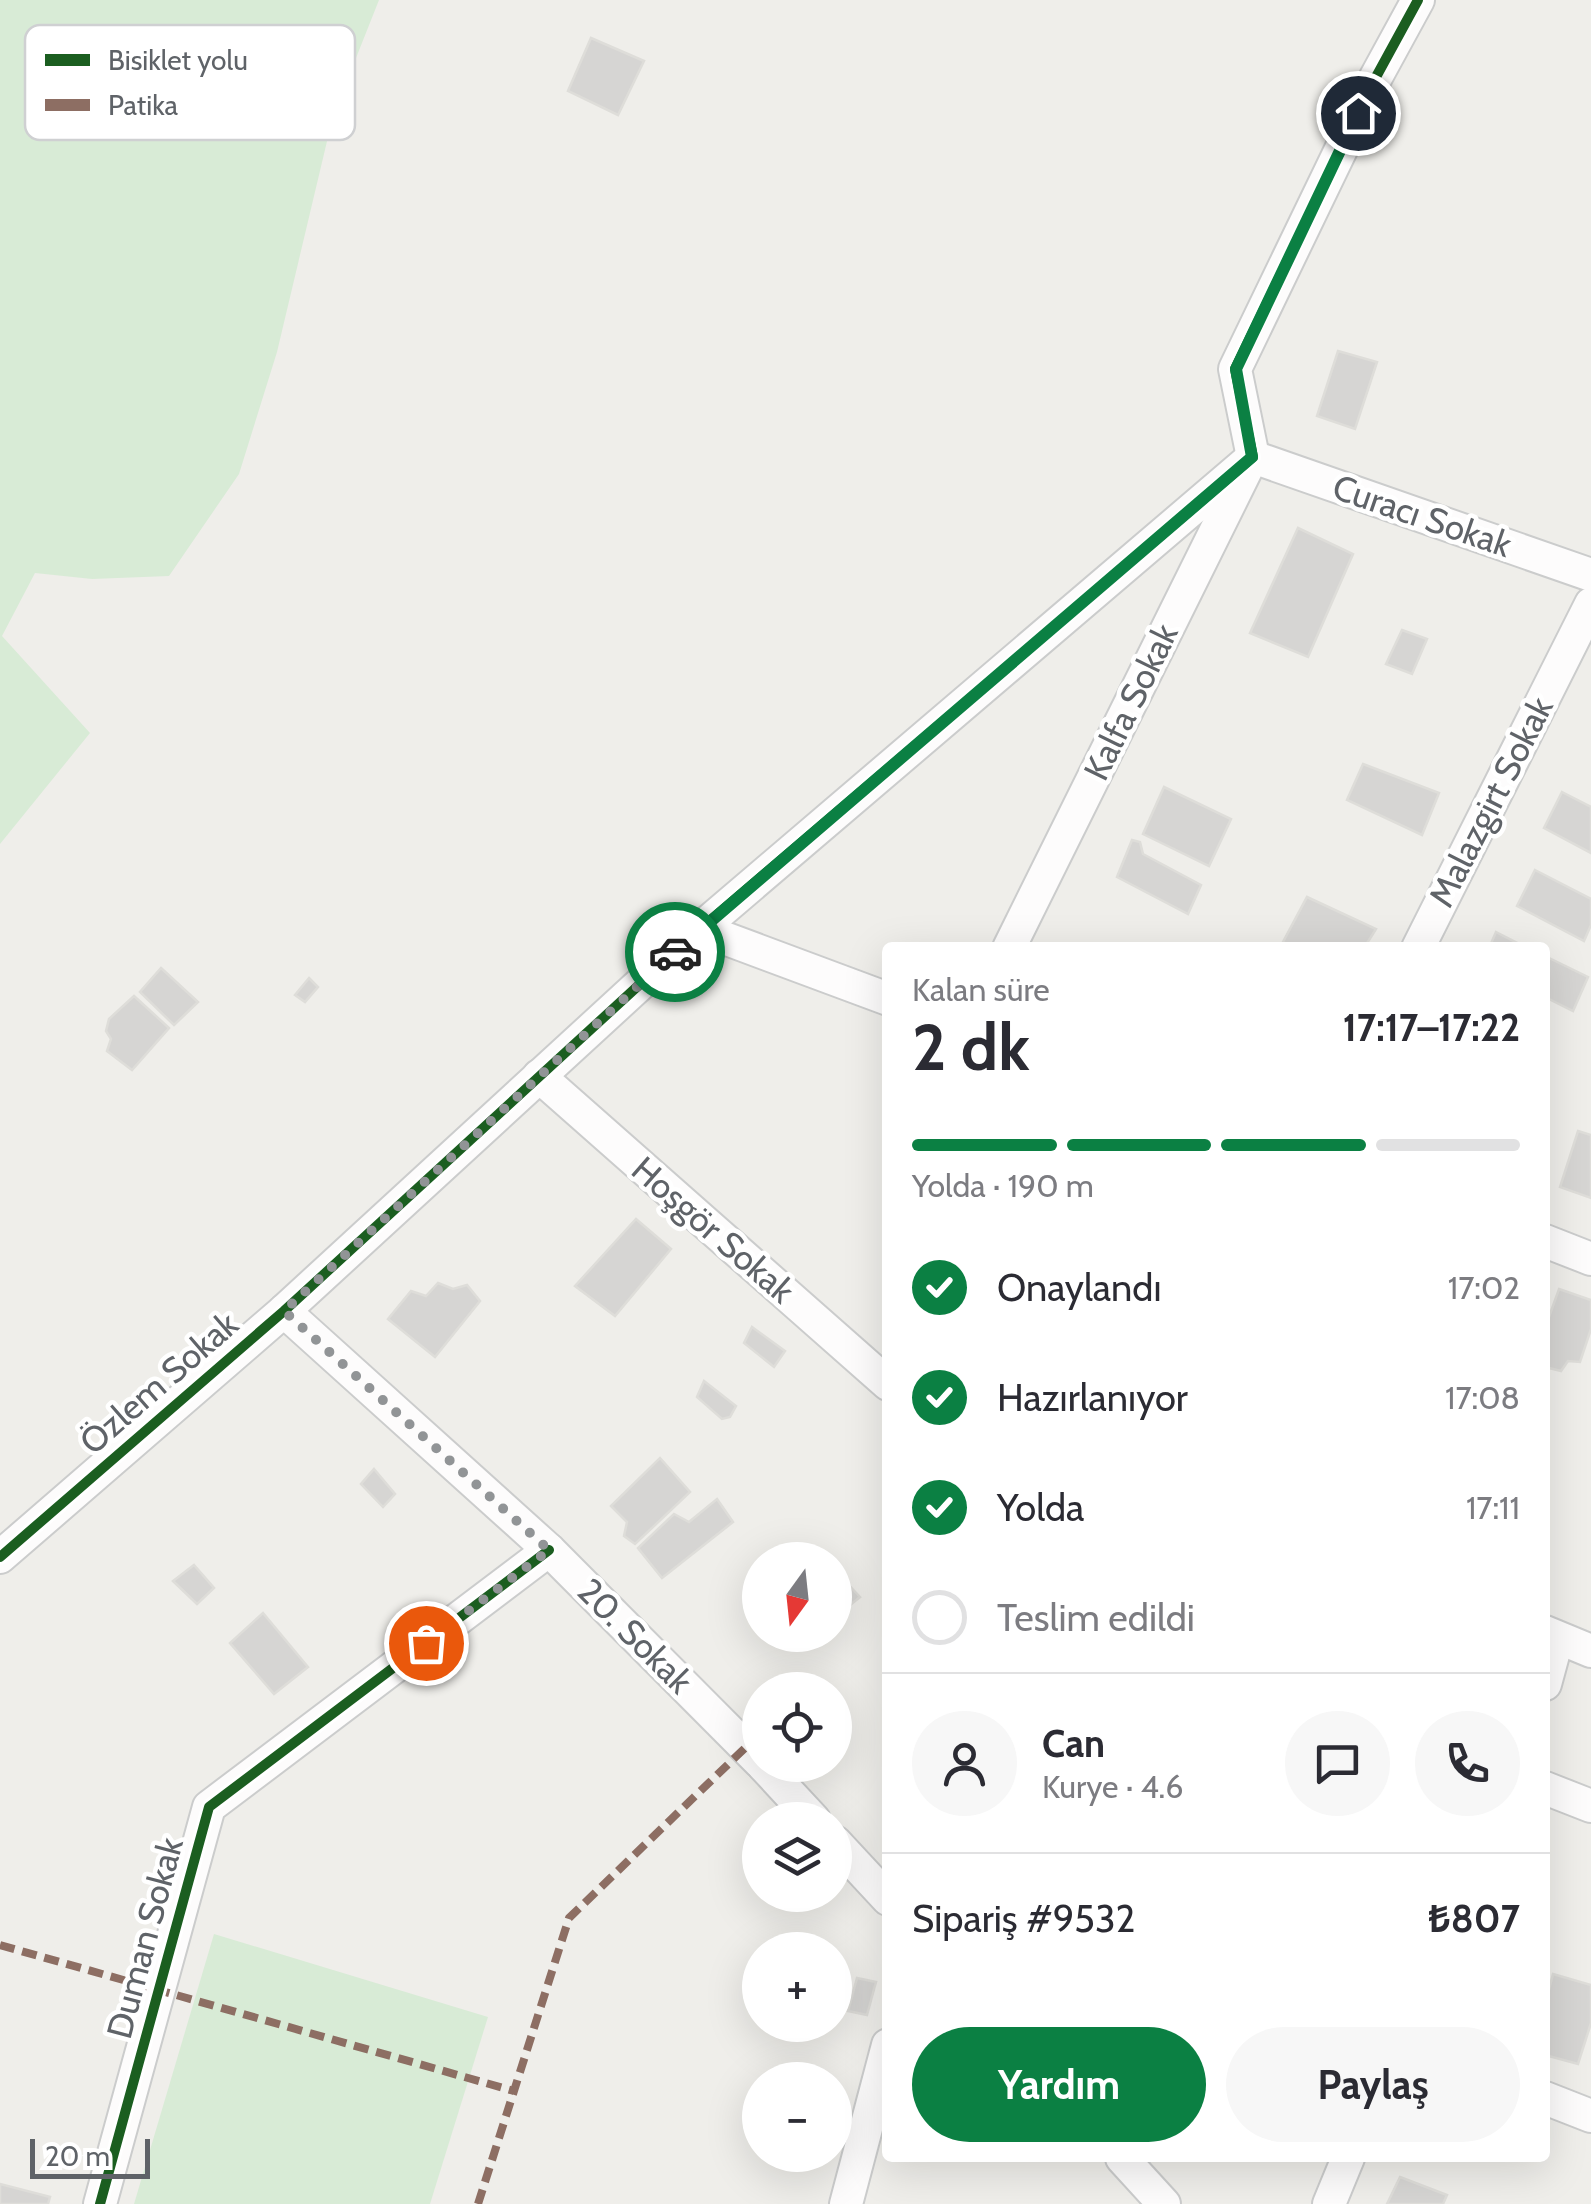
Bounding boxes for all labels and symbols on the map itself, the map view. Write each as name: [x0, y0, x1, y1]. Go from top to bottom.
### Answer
legend: [25, 25, 355, 140]
text: Bisiklet yolu: [108, 43, 248, 77]
pin: [1316, 71, 1401, 156]
text: Patika: [108, 88, 179, 122]
street label: Curacı Sokak: [1327, 465, 1517, 566]
street label: Kalfa Sokak: [1074, 616, 1187, 787]
street label: Malazgirt Sokak: [1419, 689, 1562, 914]
courier: [625, 902, 725, 1002]
street label: Hoşgör Sokak: [623, 1147, 804, 1312]
street label: Özlem Sokak: [71, 1302, 247, 1463]
north arrow: [742, 1542, 852, 1652]
street label: 20. Sokak: [569, 1569, 702, 1702]
pin: [384, 1601, 469, 1686]
street label: Duman Sokak: [97, 1832, 192, 2043]
scale bar: [30, 2134, 150, 2178]

